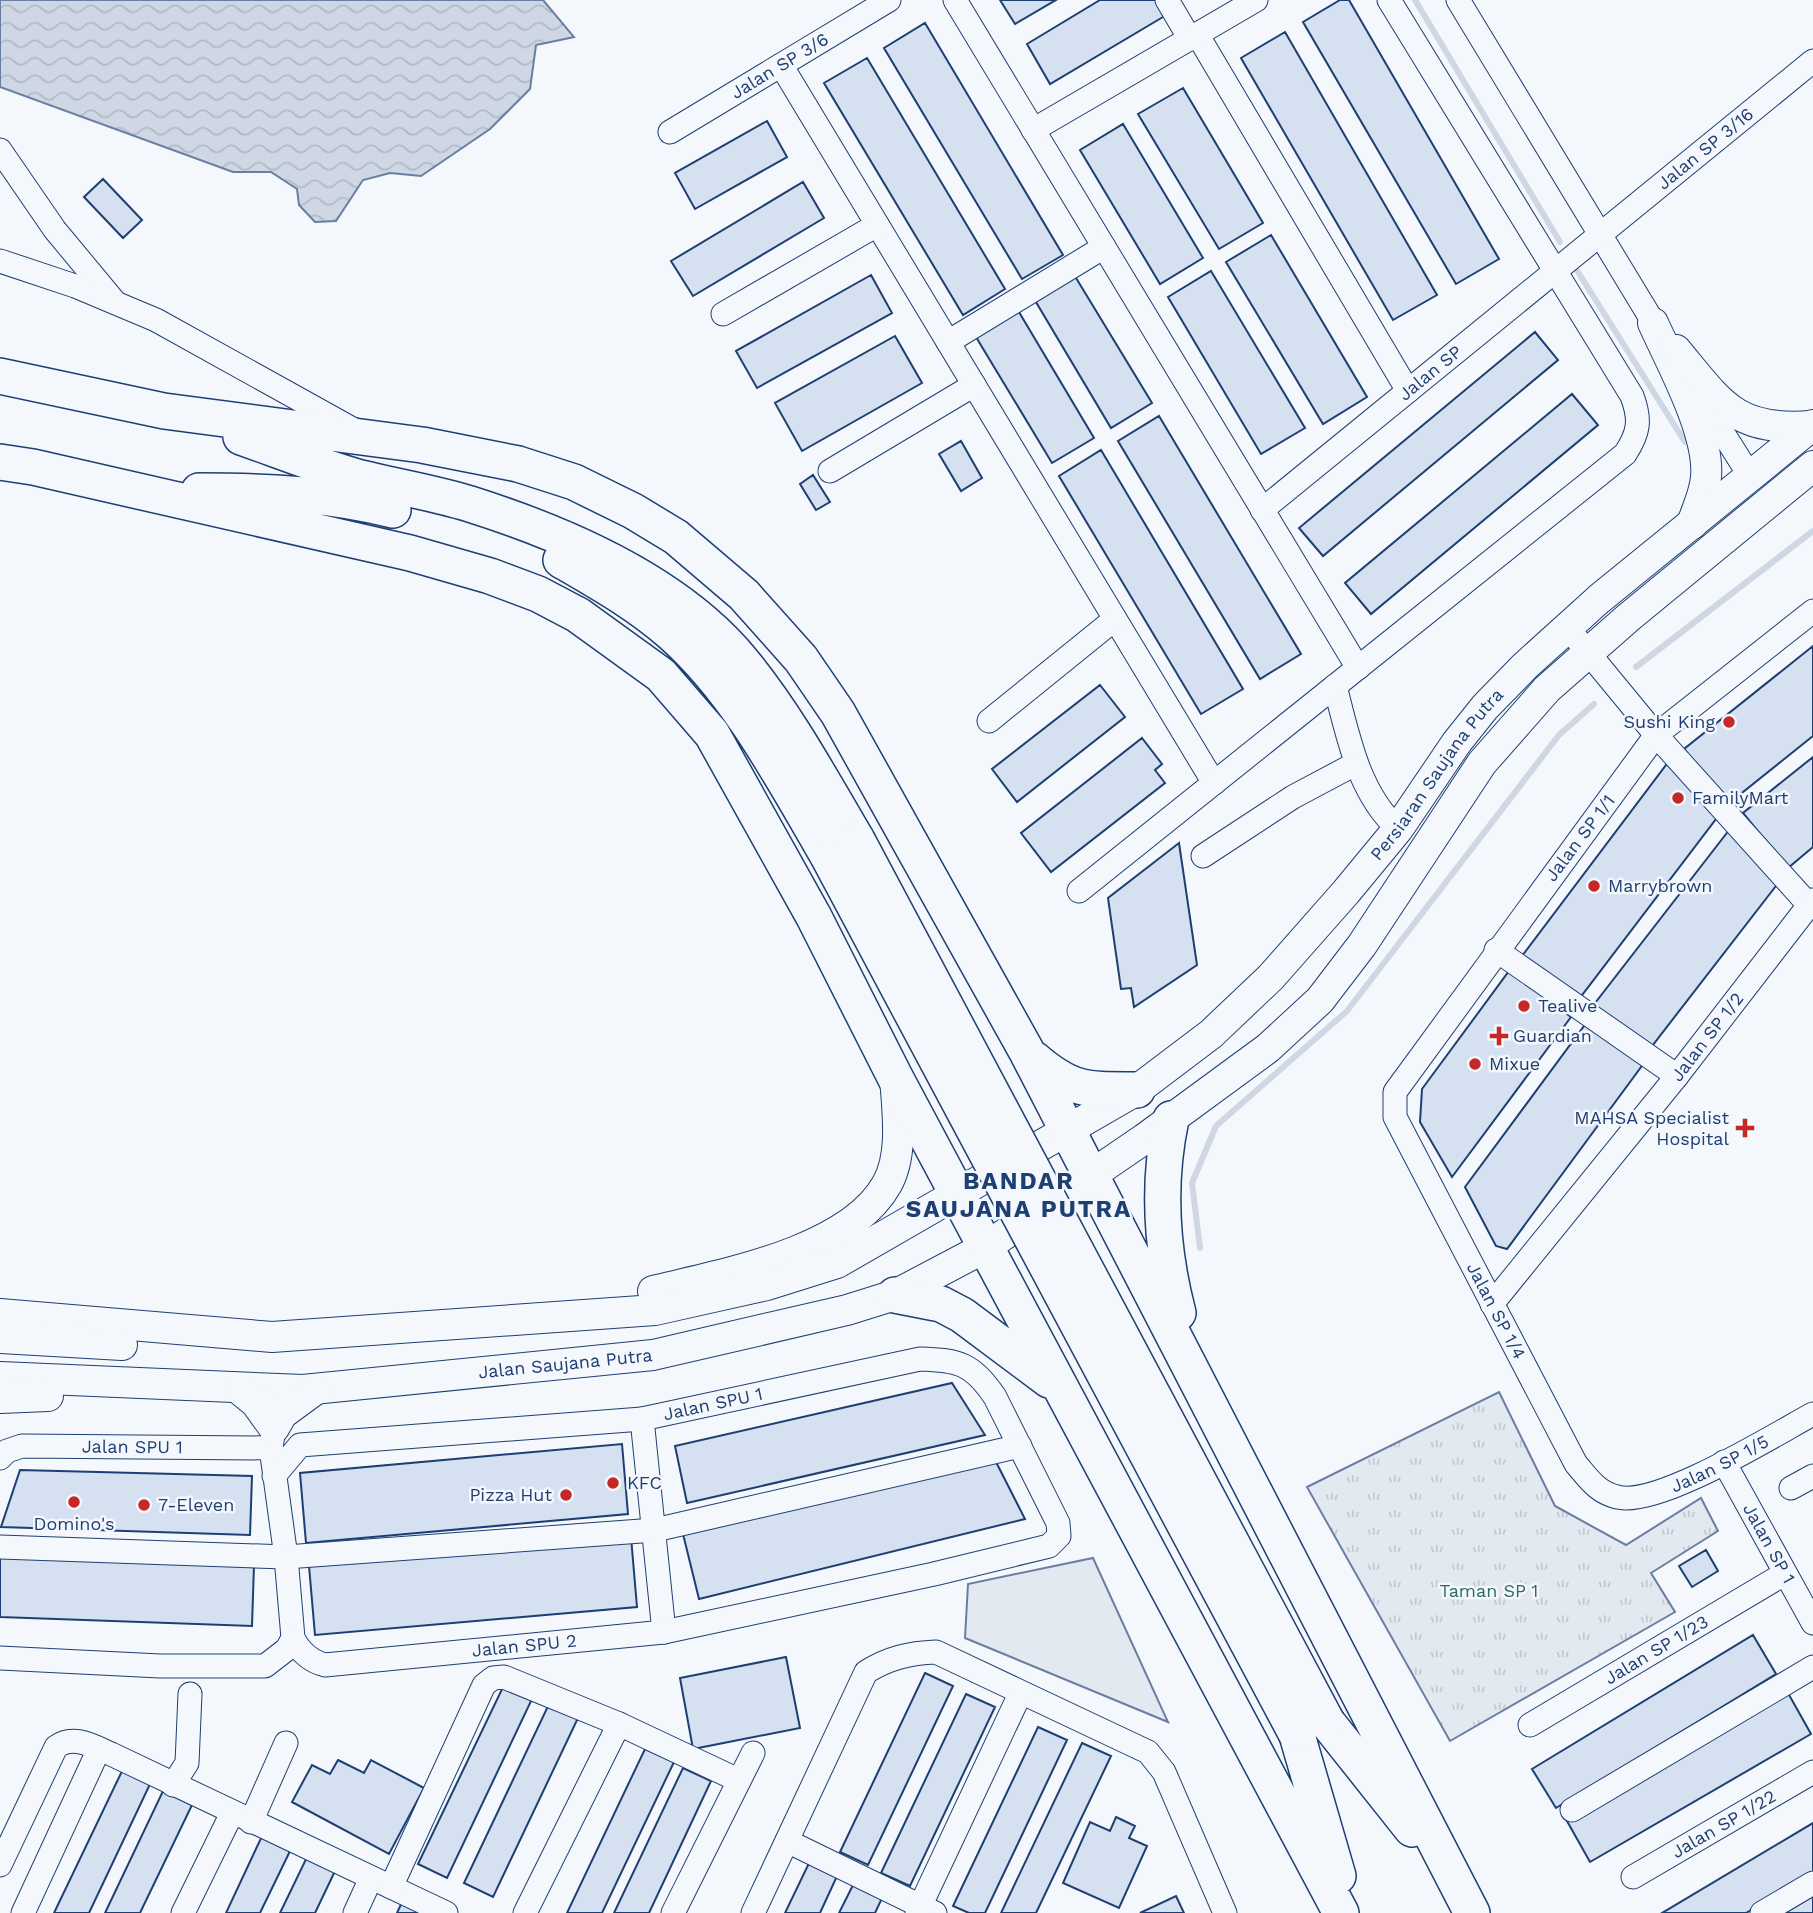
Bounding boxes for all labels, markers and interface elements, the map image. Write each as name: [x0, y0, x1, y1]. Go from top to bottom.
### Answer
street label: Jalan SP 3/6: [727, 28, 832, 103]
street label: Jalan SP 3/16: [1653, 103, 1757, 194]
street label: Jalan SP: [1394, 340, 1466, 405]
street label: Persiaran Saujana Putra: [1366, 684, 1507, 864]
place label: Sushi King: [1624, 711, 1715, 732]
marker: Sushi King: [1721, 714, 1737, 730]
place label: FamilyMart: [1692, 787, 1789, 808]
street label: Jalan SP 1/1: [1540, 790, 1619, 885]
marker: FamilyMart: [1670, 790, 1686, 806]
place label: Marrybrown: [1608, 875, 1712, 896]
marker: Marrybrown: [1586, 878, 1602, 894]
street label: Jalan SP 1/2: [1666, 988, 1748, 1085]
place label: Tealive: [1538, 995, 1598, 1016]
marker: Tealive: [1516, 998, 1532, 1014]
place label: Guardian: [1513, 1025, 1592, 1046]
marker: Guardian: [1491, 1028, 1507, 1044]
place label: Mixue: [1489, 1053, 1540, 1074]
marker: Mixue: [1467, 1056, 1483, 1072]
place label: MAHSA Specialist Hospital: [1574, 1107, 1729, 1149]
marker: MAHSA Specialist Hospital: [1735, 1118, 1755, 1138]
district label: BANDAR SAUJANA PUTRA: [906, 1167, 1132, 1223]
street label: Jalan SP 1/4: [1463, 1259, 1530, 1363]
street label: Jalan Saujana Putra: [477, 1344, 653, 1382]
street label: Jalan SPU 1: [661, 1383, 765, 1424]
street label: Jalan SP 1/5: [1668, 1430, 1772, 1496]
street label: Jalan SPU 1: [82, 1435, 183, 1457]
place label: KFC: [627, 1472, 662, 1493]
marker: KFC: [605, 1475, 621, 1491]
place label: Pizza Hut: [469, 1484, 552, 1505]
marker: Pizza Hut: [558, 1487, 574, 1503]
marker: Domino's: [66, 1494, 82, 1510]
place label: 7-Eleven: [158, 1494, 234, 1515]
marker: 7-Eleven: [136, 1497, 152, 1513]
street label: Jalan SP 1: [1739, 1500, 1800, 1587]
place label: Domino's: [34, 1513, 114, 1534]
park label: Taman SP 1: [1440, 1580, 1538, 1601]
street label: Jalan SP 1/23: [1600, 1611, 1712, 1688]
street label: Jalan SPU 2: [471, 1630, 578, 1661]
street label: Jalan SP 1/22: [1668, 1785, 1779, 1862]

